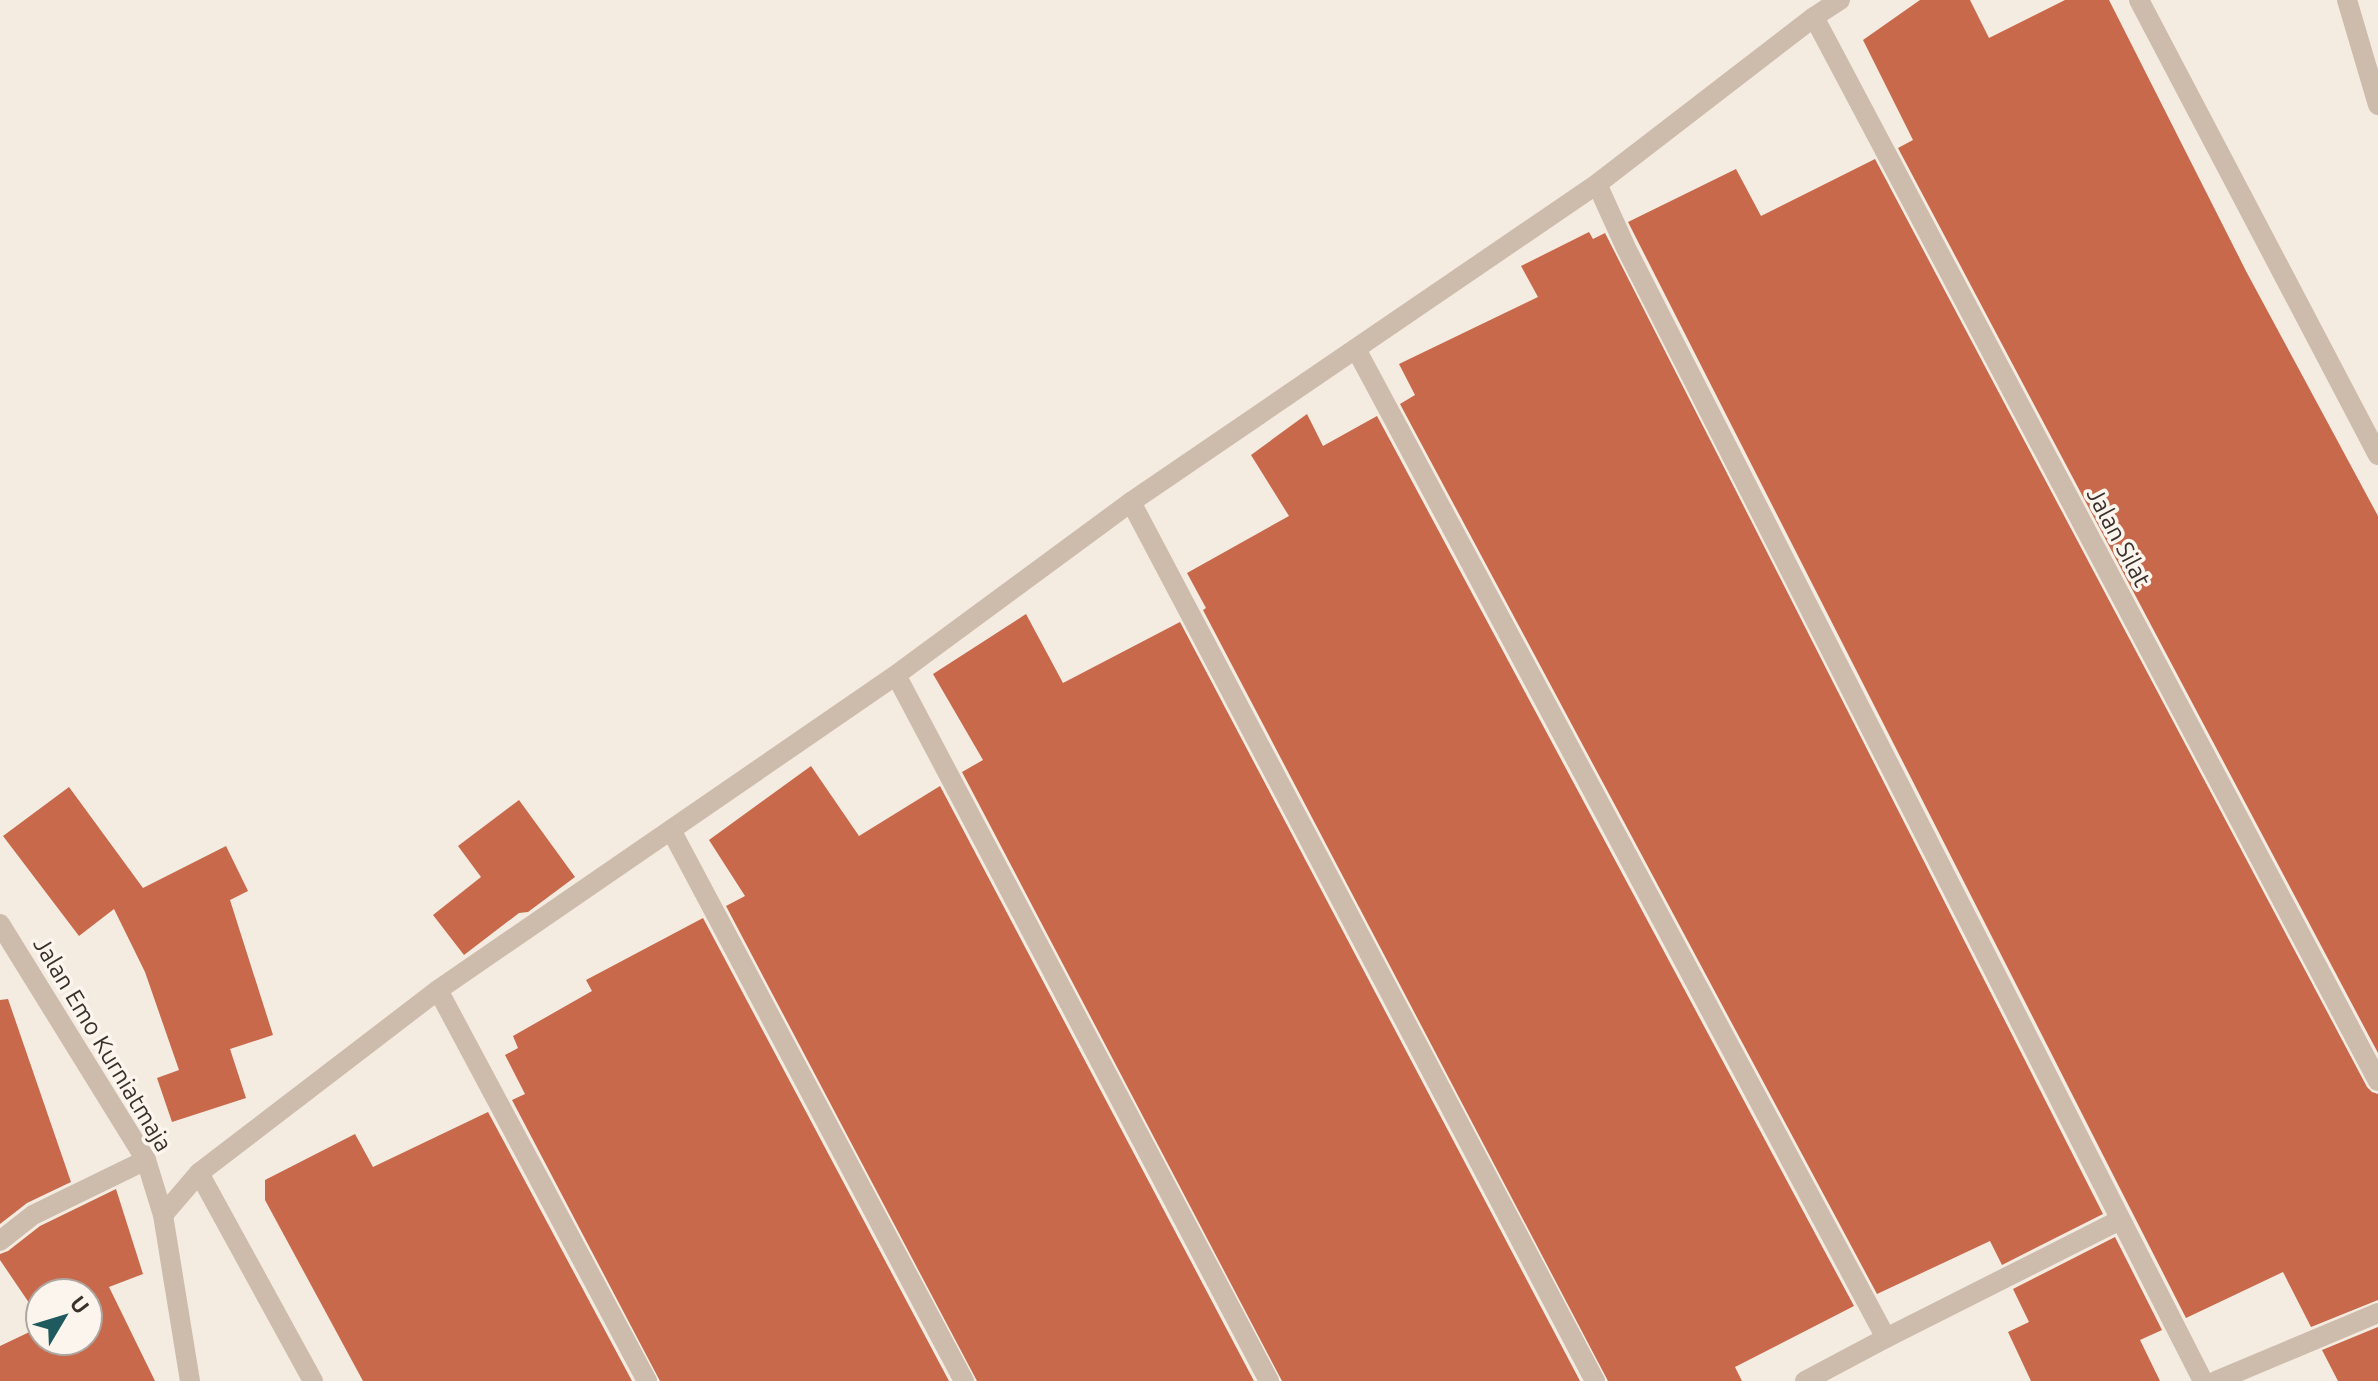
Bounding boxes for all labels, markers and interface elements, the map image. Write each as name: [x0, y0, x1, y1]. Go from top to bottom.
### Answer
street label: Jalan Silat: [2082, 483, 2157, 592]
street label: Jalan Emo Kurniatmaja: [28, 932, 178, 1156]
north arrow: [24, 1277, 104, 1357]
text: U: [66, 1291, 95, 1318]

